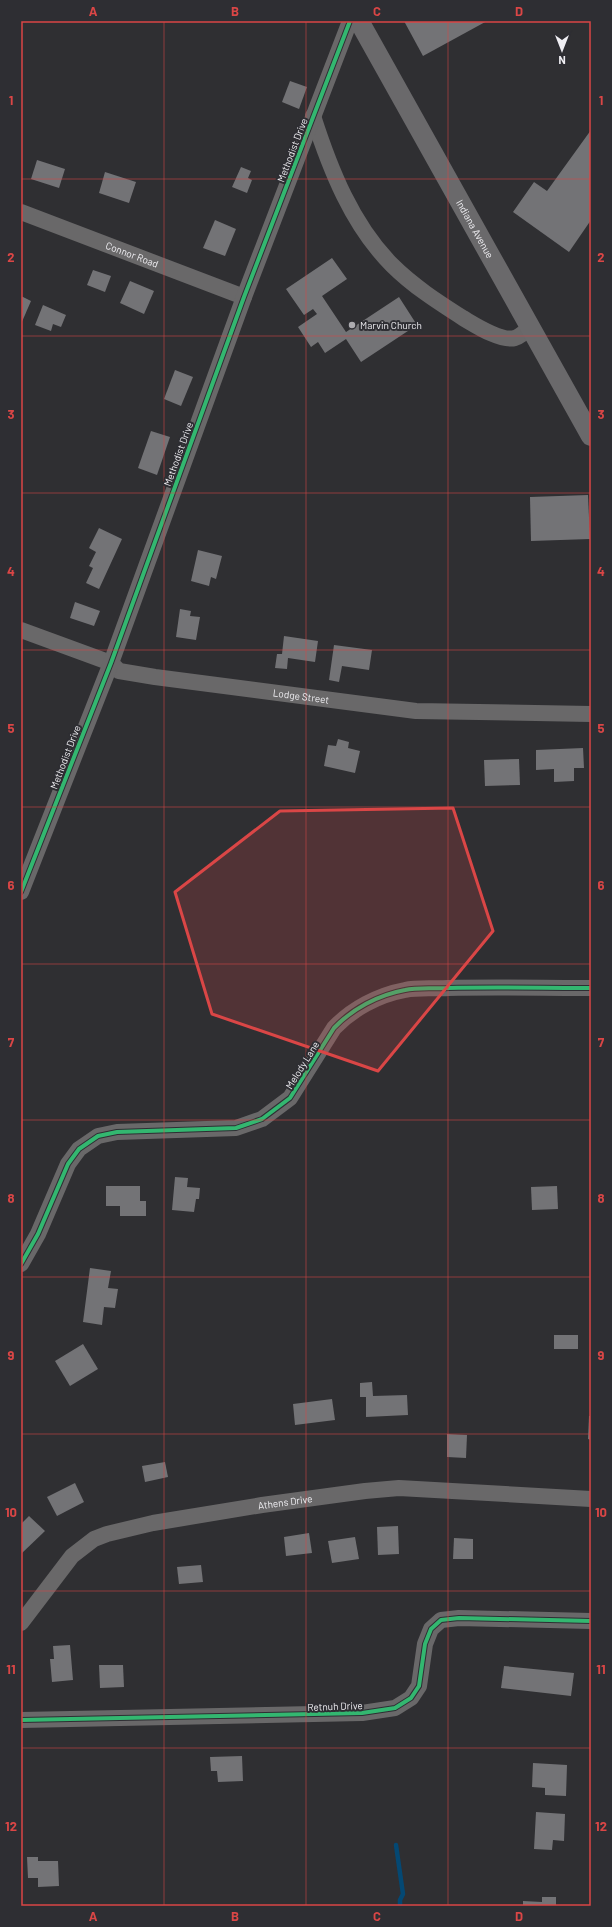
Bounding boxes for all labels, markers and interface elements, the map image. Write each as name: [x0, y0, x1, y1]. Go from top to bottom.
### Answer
text: A: [89, 3, 98, 19]
text: B: [231, 3, 239, 19]
text: C: [373, 3, 381, 19]
text: D: [515, 3, 523, 19]
north arrow: [542, 30, 582, 70]
text: N: [558, 54, 566, 67]
text: 1: [9, 92, 13, 108]
text: 1: [599, 92, 603, 108]
street label: Methodist Drive: [274, 116, 310, 184]
street label: Indiana Avenue: [454, 197, 496, 260]
street label: Connor Road: [104, 239, 160, 270]
text: 2: [7, 249, 15, 265]
text: 2: [597, 249, 605, 265]
place label: Marvin Church: [360, 319, 422, 331]
marker: Marvin Church: [347, 320, 357, 330]
text: 3: [7, 406, 15, 422]
text: 3: [597, 406, 605, 422]
street label: Methodist Drive: [161, 420, 195, 488]
text: 4: [7, 563, 15, 579]
text: 4: [597, 563, 605, 579]
street label: Lodge Street: [272, 686, 330, 706]
text: 5: [7, 720, 15, 736]
text: 5: [597, 720, 605, 736]
street label: Methodist Drive: [47, 723, 83, 791]
text: 6: [8, 877, 15, 893]
text: 6: [598, 877, 605, 893]
text: 7: [8, 1034, 15, 1050]
text: 7: [598, 1034, 605, 1050]
street label: Melody Lane: [283, 1039, 321, 1091]
text: 8: [7, 1190, 15, 1206]
text: 8: [597, 1190, 605, 1206]
text: 9: [8, 1347, 15, 1363]
text: 9: [598, 1347, 605, 1363]
street label: Athens Drive: [257, 1492, 313, 1512]
text: 10: [5, 1504, 17, 1520]
text: 10: [595, 1504, 607, 1520]
text: 11: [6, 1661, 16, 1677]
text: 11: [596, 1661, 606, 1677]
street label: Retnuh Drive: [307, 1699, 363, 1713]
text: 12: [5, 1818, 17, 1834]
text: 12: [595, 1818, 607, 1834]
text: A: [89, 1908, 98, 1924]
text: B: [231, 1908, 239, 1924]
text: C: [373, 1908, 381, 1924]
text: D: [515, 1908, 523, 1924]

